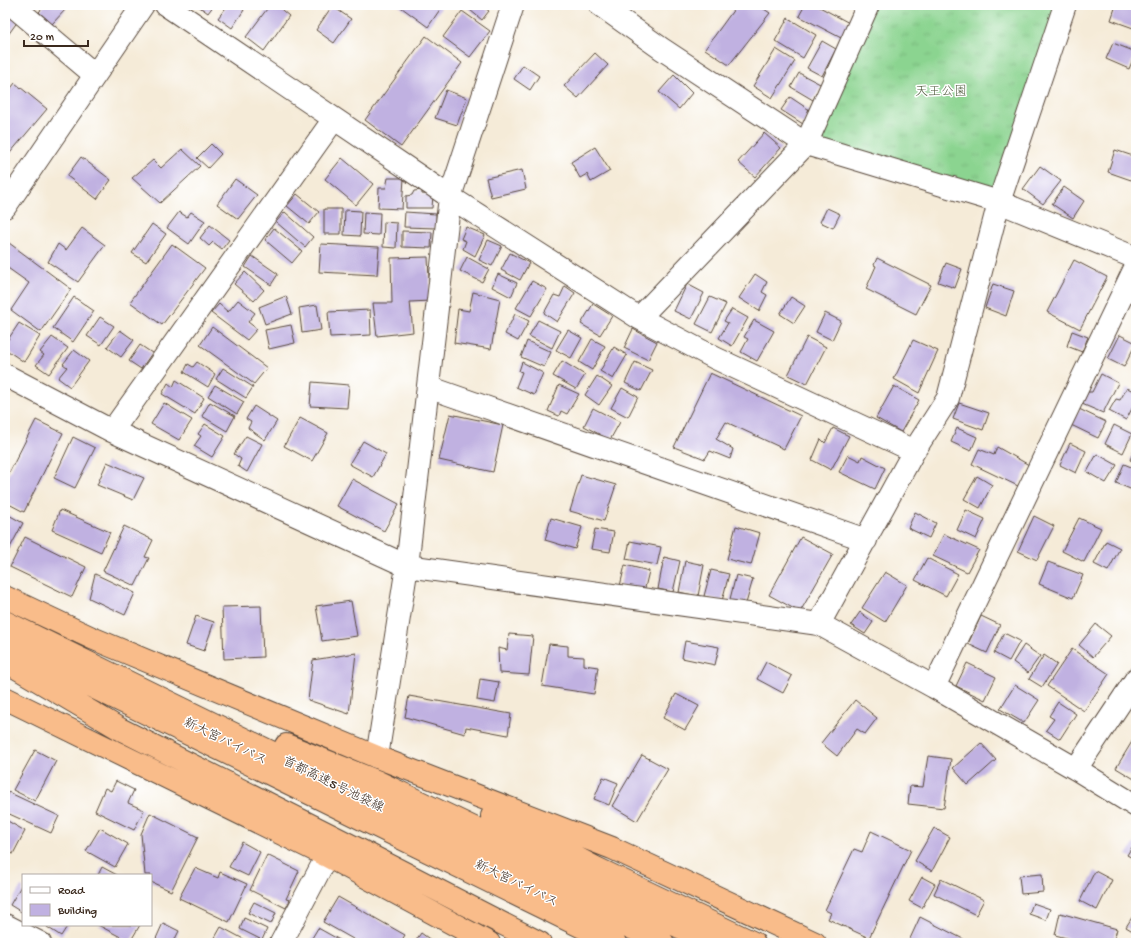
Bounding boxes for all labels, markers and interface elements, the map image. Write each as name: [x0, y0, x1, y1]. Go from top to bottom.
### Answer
scale bar: [24, 22, 88, 48]
text: 20 m: [30, 31, 55, 45]
park label: 天王公園: [915, 84, 967, 100]
street label: 新大宮バイパス: [181, 715, 269, 769]
street label: 首都高速5号池袋線: [280, 753, 387, 817]
street label: 新大宮バイパス: [472, 857, 560, 911]
legend: [22, 874, 152, 926]
text: Road: [58, 885, 85, 899]
text: Building: [57, 905, 97, 919]

